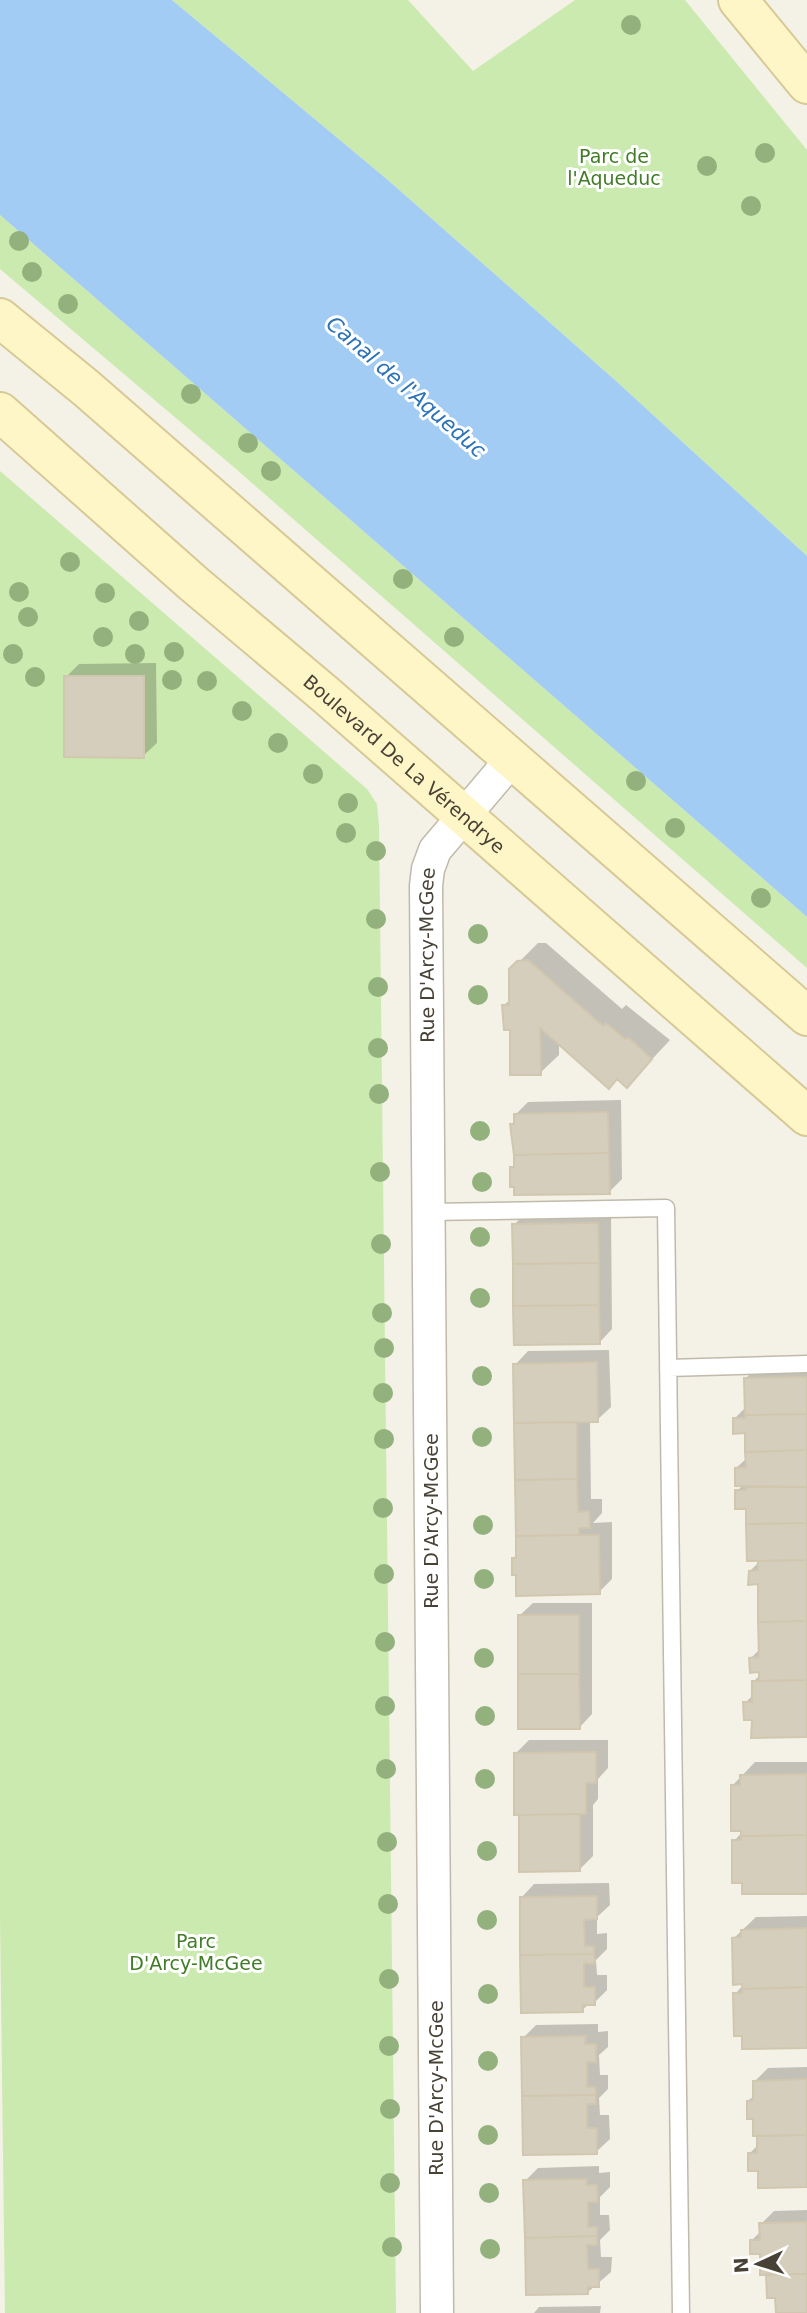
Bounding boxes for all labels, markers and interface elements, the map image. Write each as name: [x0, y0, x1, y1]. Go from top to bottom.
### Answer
park label: Parc de l'Aqueduc: [567, 145, 661, 189]
water label: Canal de l'Aqueduc: [322, 311, 491, 463]
street label: Boulevard De La Vérendrye: [299, 670, 510, 858]
street label: Rue D'Arcy-McGee: [415, 866, 439, 1043]
street label: Rue D'Arcy-McGee: [420, 1433, 442, 1609]
park label: Parc D'Arcy-McGee: [129, 1930, 263, 1974]
street label: Rue D'Arcy-McGee: [425, 2000, 447, 2176]
north arrow: [723, 2229, 793, 2299]
text: N: [730, 2256, 753, 2274]

